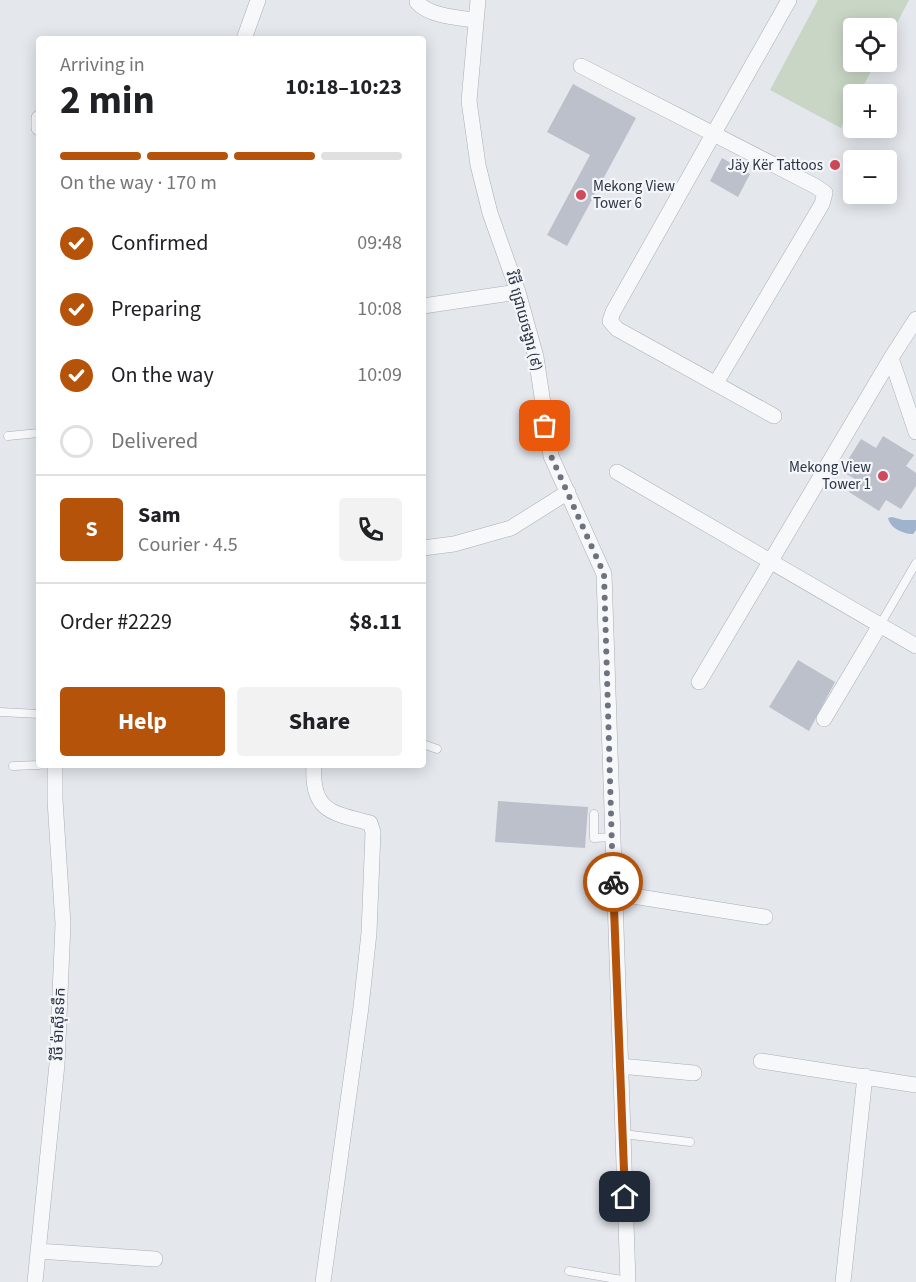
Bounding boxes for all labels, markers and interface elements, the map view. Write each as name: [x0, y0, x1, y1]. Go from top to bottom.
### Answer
map controls: [843, 18, 897, 204]
button: locate: [843, 18, 897, 72]
text: Arriving in: [60, 51, 145, 79]
text: 10:18–10:23: [285, 71, 402, 103]
text: 2 min: [60, 73, 155, 129]
button: +: [843, 84, 897, 138]
button: −: [843, 150, 897, 204]
place label: Jäy Kër Tattoos: [728, 155, 823, 176]
marker: Jäy Kër Tattoos: [828, 158, 842, 172]
text: On the way · 170 m: [60, 169, 217, 197]
place label: Mekong View Tower 6: [593, 176, 675, 214]
marker: Mekong View Tower 6: [574, 188, 588, 202]
icon: check: [60, 227, 93, 260]
text: Confirmed: [111, 227, 208, 259]
text: 09:48: [357, 229, 402, 257]
street label: វិថី ជ្រោយចង្វារ (៩): [500, 268, 547, 374]
icon: check: [60, 293, 93, 326]
text: Preparing: [111, 293, 201, 325]
text: 10:08: [357, 295, 402, 323]
icon: check: [60, 359, 93, 392]
text: On the way: [111, 359, 214, 391]
text: 10:09: [357, 361, 402, 389]
pin: [519, 400, 570, 451]
icon: bag: [528, 409, 561, 442]
text: Delivered: [111, 425, 198, 457]
place label: Mekong View Tower 1: [789, 457, 871, 495]
marker: Mekong View Tower 1: [876, 469, 890, 483]
button: phone: [339, 498, 402, 561]
text: Sam: [138, 499, 181, 531]
text: S: [85, 513, 98, 545]
text: Courier · 4.5: [138, 531, 238, 559]
text: Order #2229: [60, 606, 172, 638]
text: $8.11: [349, 606, 402, 638]
button: Help: [60, 687, 225, 756]
button: Share: [237, 687, 402, 756]
courier: [583, 852, 643, 912]
icon: bike: [597, 866, 630, 899]
street label: វិថី ម៉ាស៊ីនទឹក: [47, 987, 71, 1061]
pin: [599, 1171, 650, 1222]
icon: home: [608, 1180, 641, 1213]

